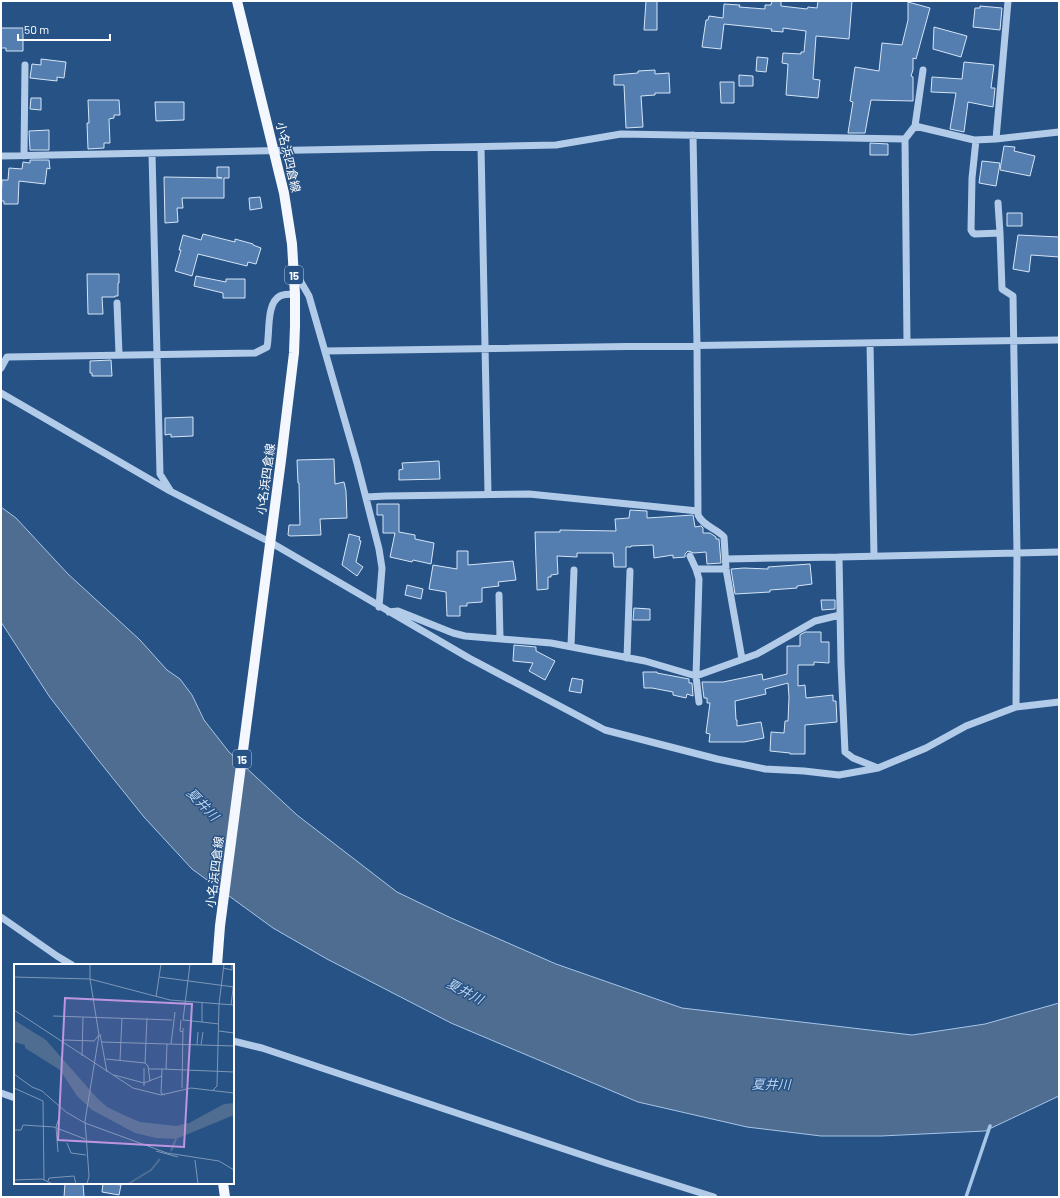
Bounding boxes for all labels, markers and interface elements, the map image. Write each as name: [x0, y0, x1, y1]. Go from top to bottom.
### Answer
scale bar: [18, 16, 110, 42]
text: 50 m: [24, 22, 49, 36]
street label: 小名浜四倉線: [274, 120, 304, 194]
road number: 15: [285, 266, 303, 284]
street label: 小名浜四倉線: [253, 442, 277, 516]
road number: 15: [233, 750, 251, 768]
water label: 夏井川: [184, 784, 224, 825]
street label: 小名浜四倉線: [203, 835, 225, 909]
inset map: [14, 964, 234, 1184]
water label: 夏井川: [444, 975, 488, 1008]
water label: 夏井川: [751, 1076, 793, 1092]

